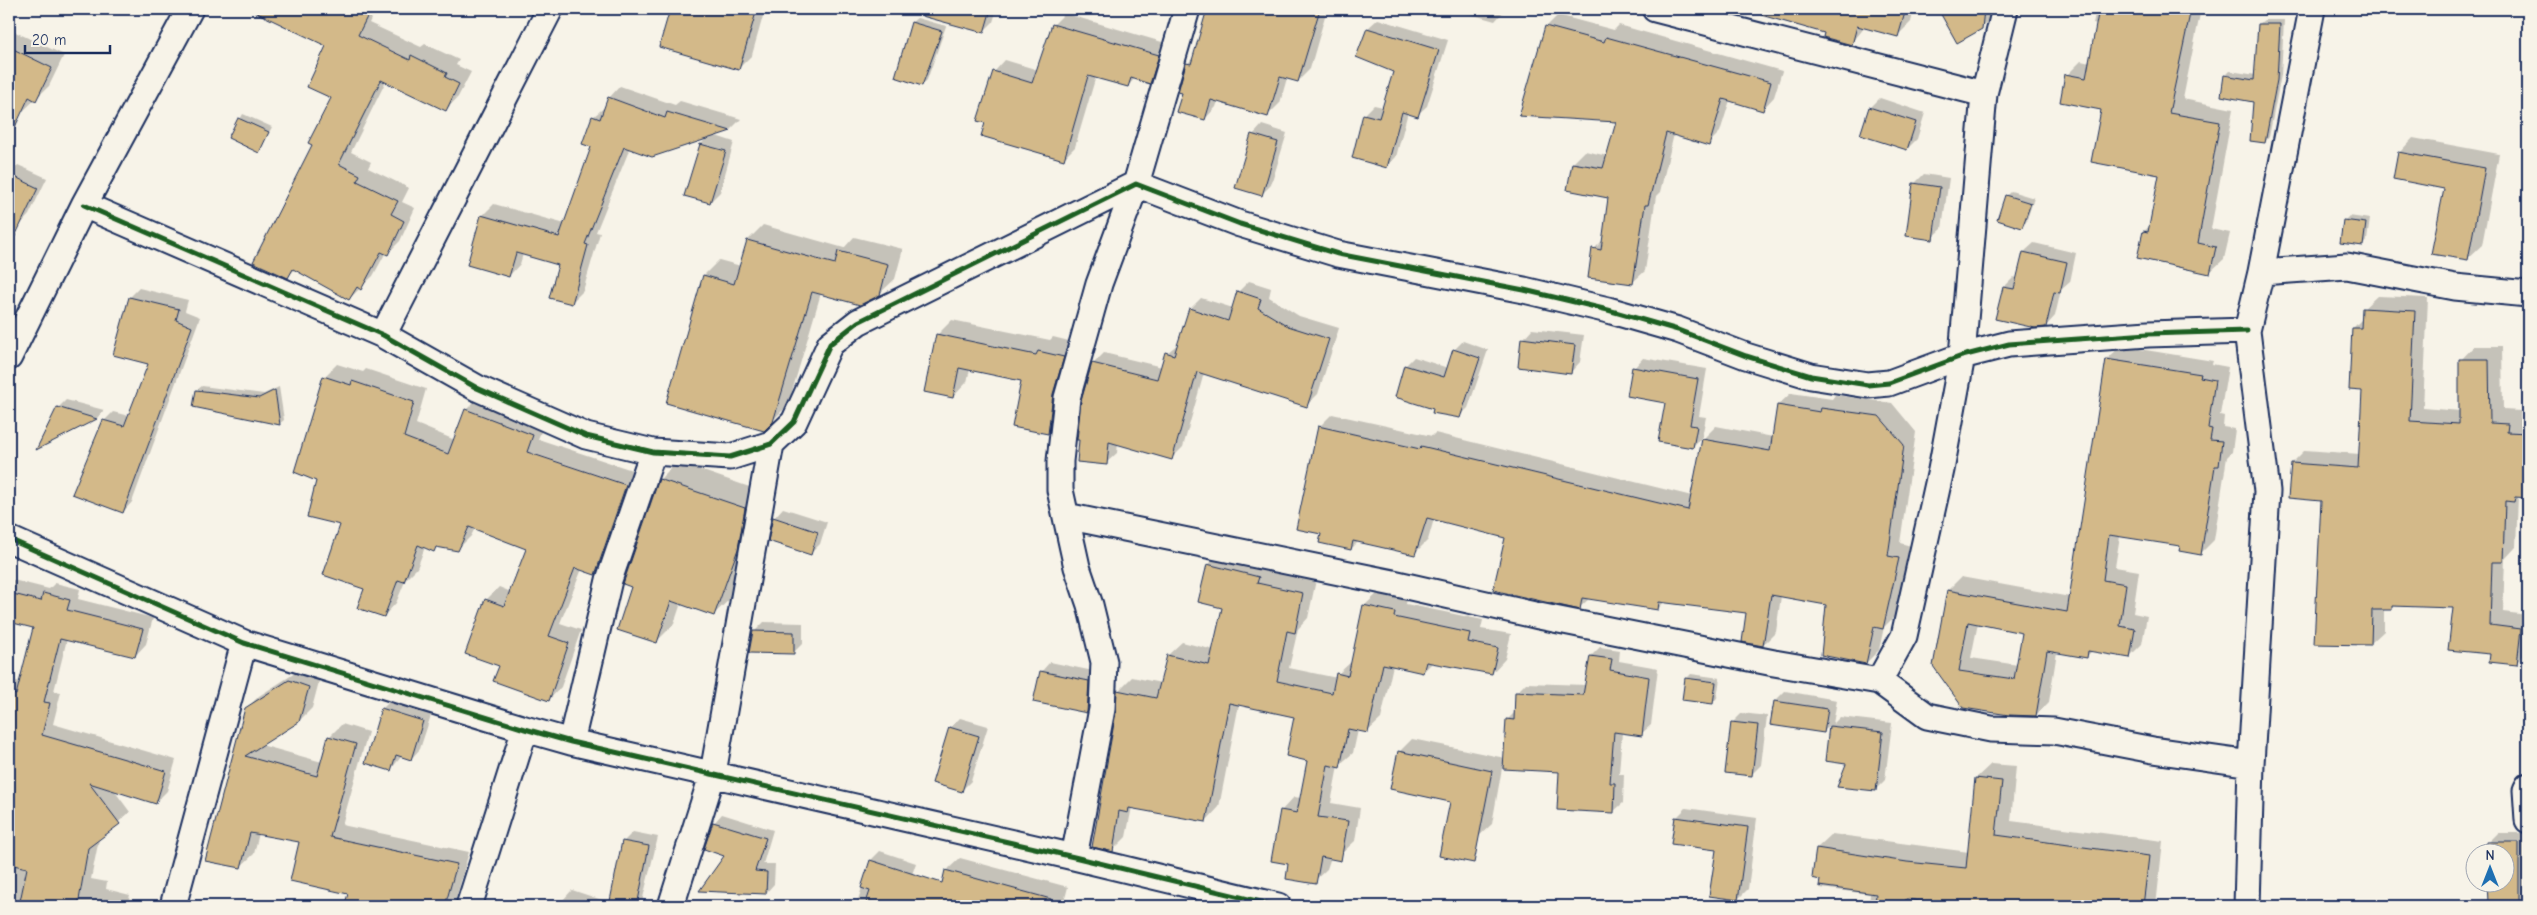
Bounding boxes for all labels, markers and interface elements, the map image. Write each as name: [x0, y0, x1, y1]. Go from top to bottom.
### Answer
scale bar: [25, 22, 110, 54]
text: 20 m: [32, 31, 66, 49]
north arrow: [2464, 842, 2514, 892]
text: N: [2485, 847, 2495, 864]

